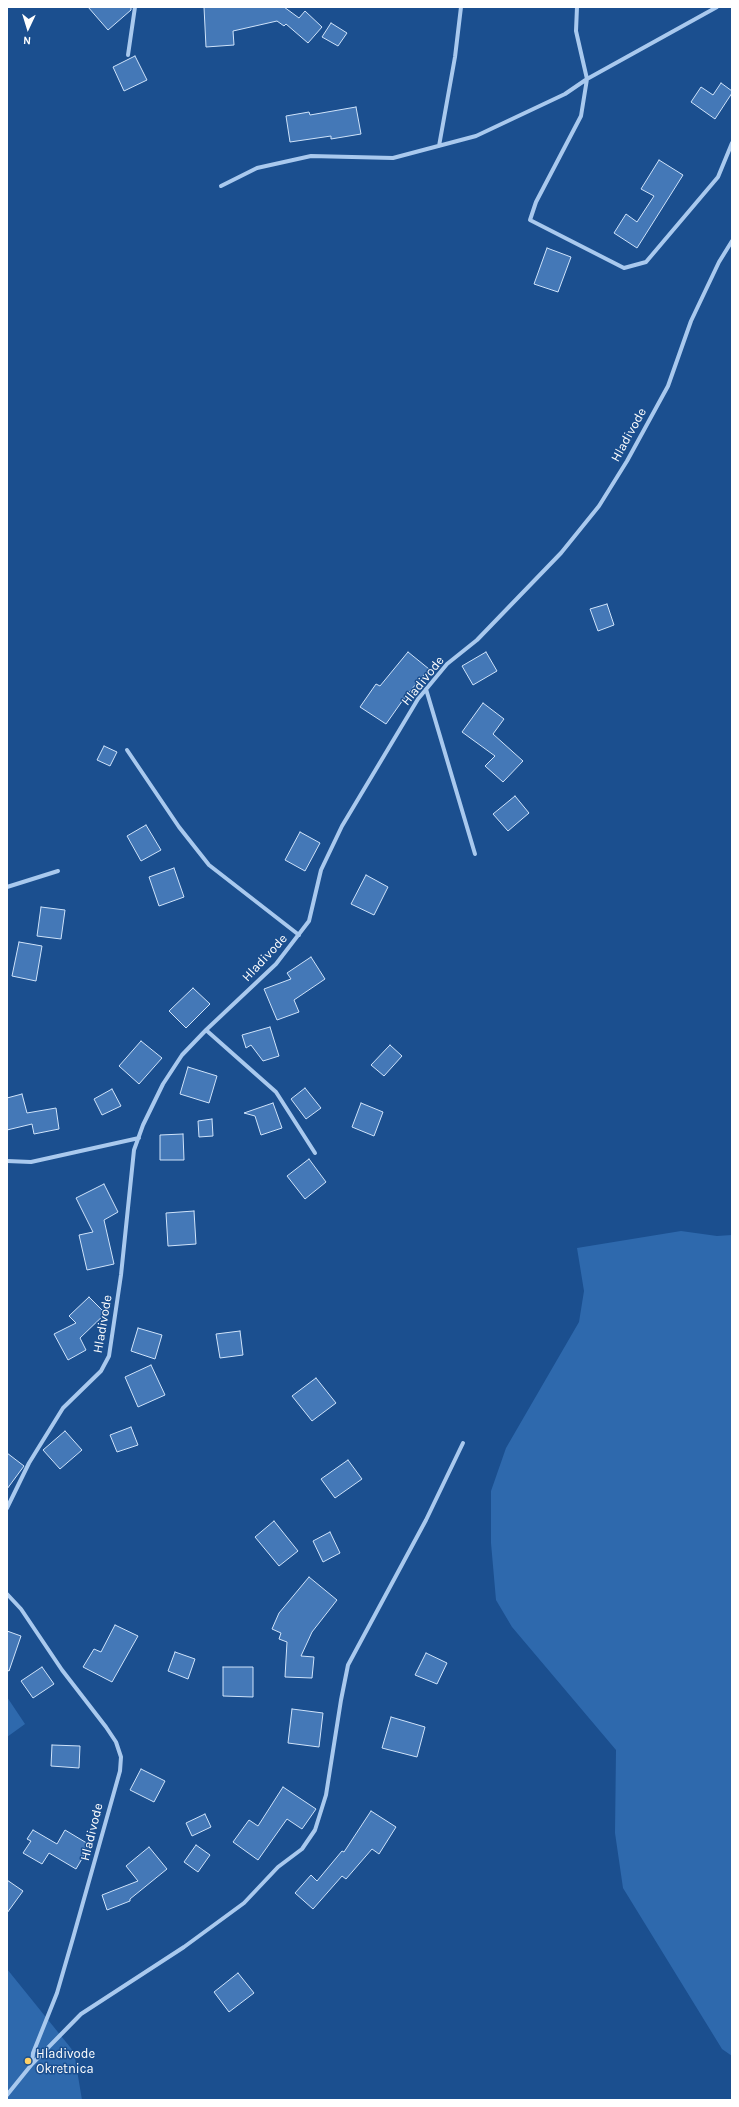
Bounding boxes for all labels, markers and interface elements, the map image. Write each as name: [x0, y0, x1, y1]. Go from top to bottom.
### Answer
north arrow: [8, 8, 48, 48]
text: N: [23, 34, 32, 47]
street label: Hladivode: [608, 405, 650, 465]
street label: Hladivode: [398, 653, 448, 709]
street label: Hladivode: [239, 931, 291, 985]
street label: Hladivode: [90, 1294, 116, 1354]
street label: Hladivode: [77, 1801, 107, 1863]
place label: Hladivode Okretnica: [36, 2046, 95, 2077]
marker: Hladivode Okretnica: [23, 2056, 33, 2066]

